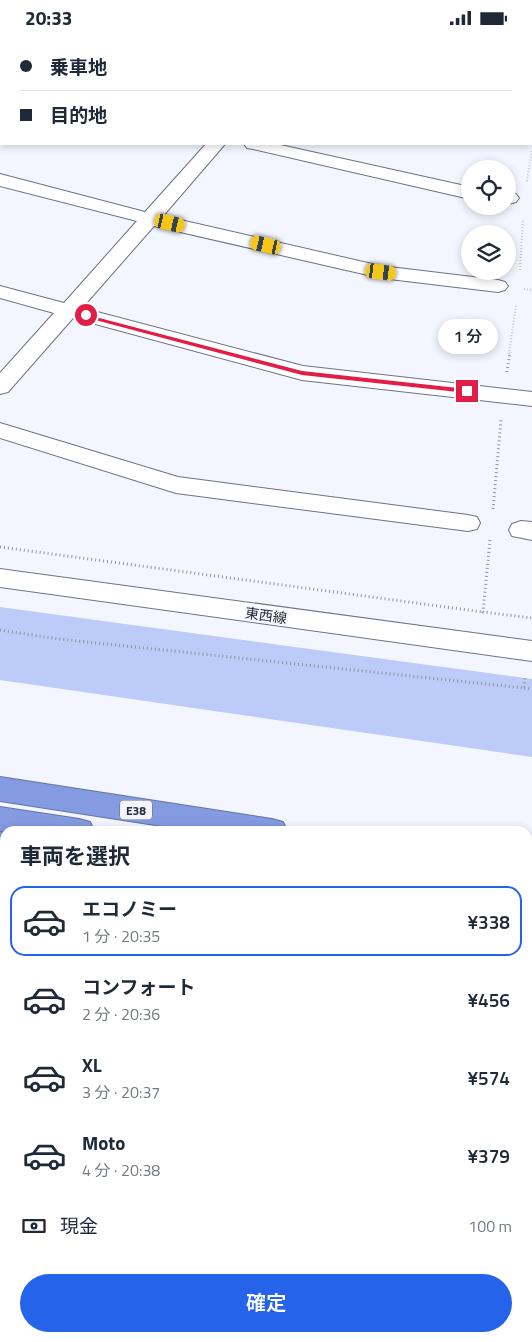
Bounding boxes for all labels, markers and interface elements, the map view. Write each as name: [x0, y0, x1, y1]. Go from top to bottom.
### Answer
text: 20:33: [25, 3, 72, 32]
text: 乗車地: [50, 52, 107, 81]
text: 目的地: [50, 100, 107, 129]
map controls: [461, 160, 516, 280]
button: locate: [461, 160, 516, 215]
car: [153, 212, 186, 234]
button: layers: [461, 225, 516, 280]
car: [249, 234, 282, 256]
car: [365, 263, 396, 281]
route start: [75, 304, 97, 326]
callout: 1 分: [437, 319, 497, 353]
text: 1 分: [454, 324, 482, 348]
route end: [456, 380, 478, 402]
street label: 東西線: [244, 602, 288, 628]
road number: E38: [120, 801, 152, 819]
text: 車両を選択: [20, 839, 130, 873]
text: エコノミー: [82, 894, 177, 923]
icon: car: [22, 899, 67, 944]
text: ¥338: [467, 907, 510, 936]
text: 1 分 · 20:35: [82, 924, 160, 948]
text: コンフォート: [82, 972, 195, 1001]
icon: car: [22, 977, 67, 1022]
text: ¥456: [467, 985, 510, 1014]
text: 2 分 · 20:36: [82, 1002, 160, 1026]
text: XL: [82, 1050, 102, 1079]
icon: car: [22, 1055, 67, 1100]
text: ¥574: [467, 1063, 510, 1092]
text: 3 分 · 20:37: [82, 1080, 160, 1104]
text: Moto: [82, 1128, 125, 1157]
icon: car: [22, 1133, 67, 1178]
text: ¥379: [467, 1141, 510, 1170]
text: 4 分 · 20:38: [82, 1158, 160, 1182]
text: 現金: [60, 1211, 98, 1240]
icon: cash: [20, 1212, 48, 1240]
text: 100 m: [468, 1214, 512, 1238]
button: 確定: [20, 1274, 512, 1332]

